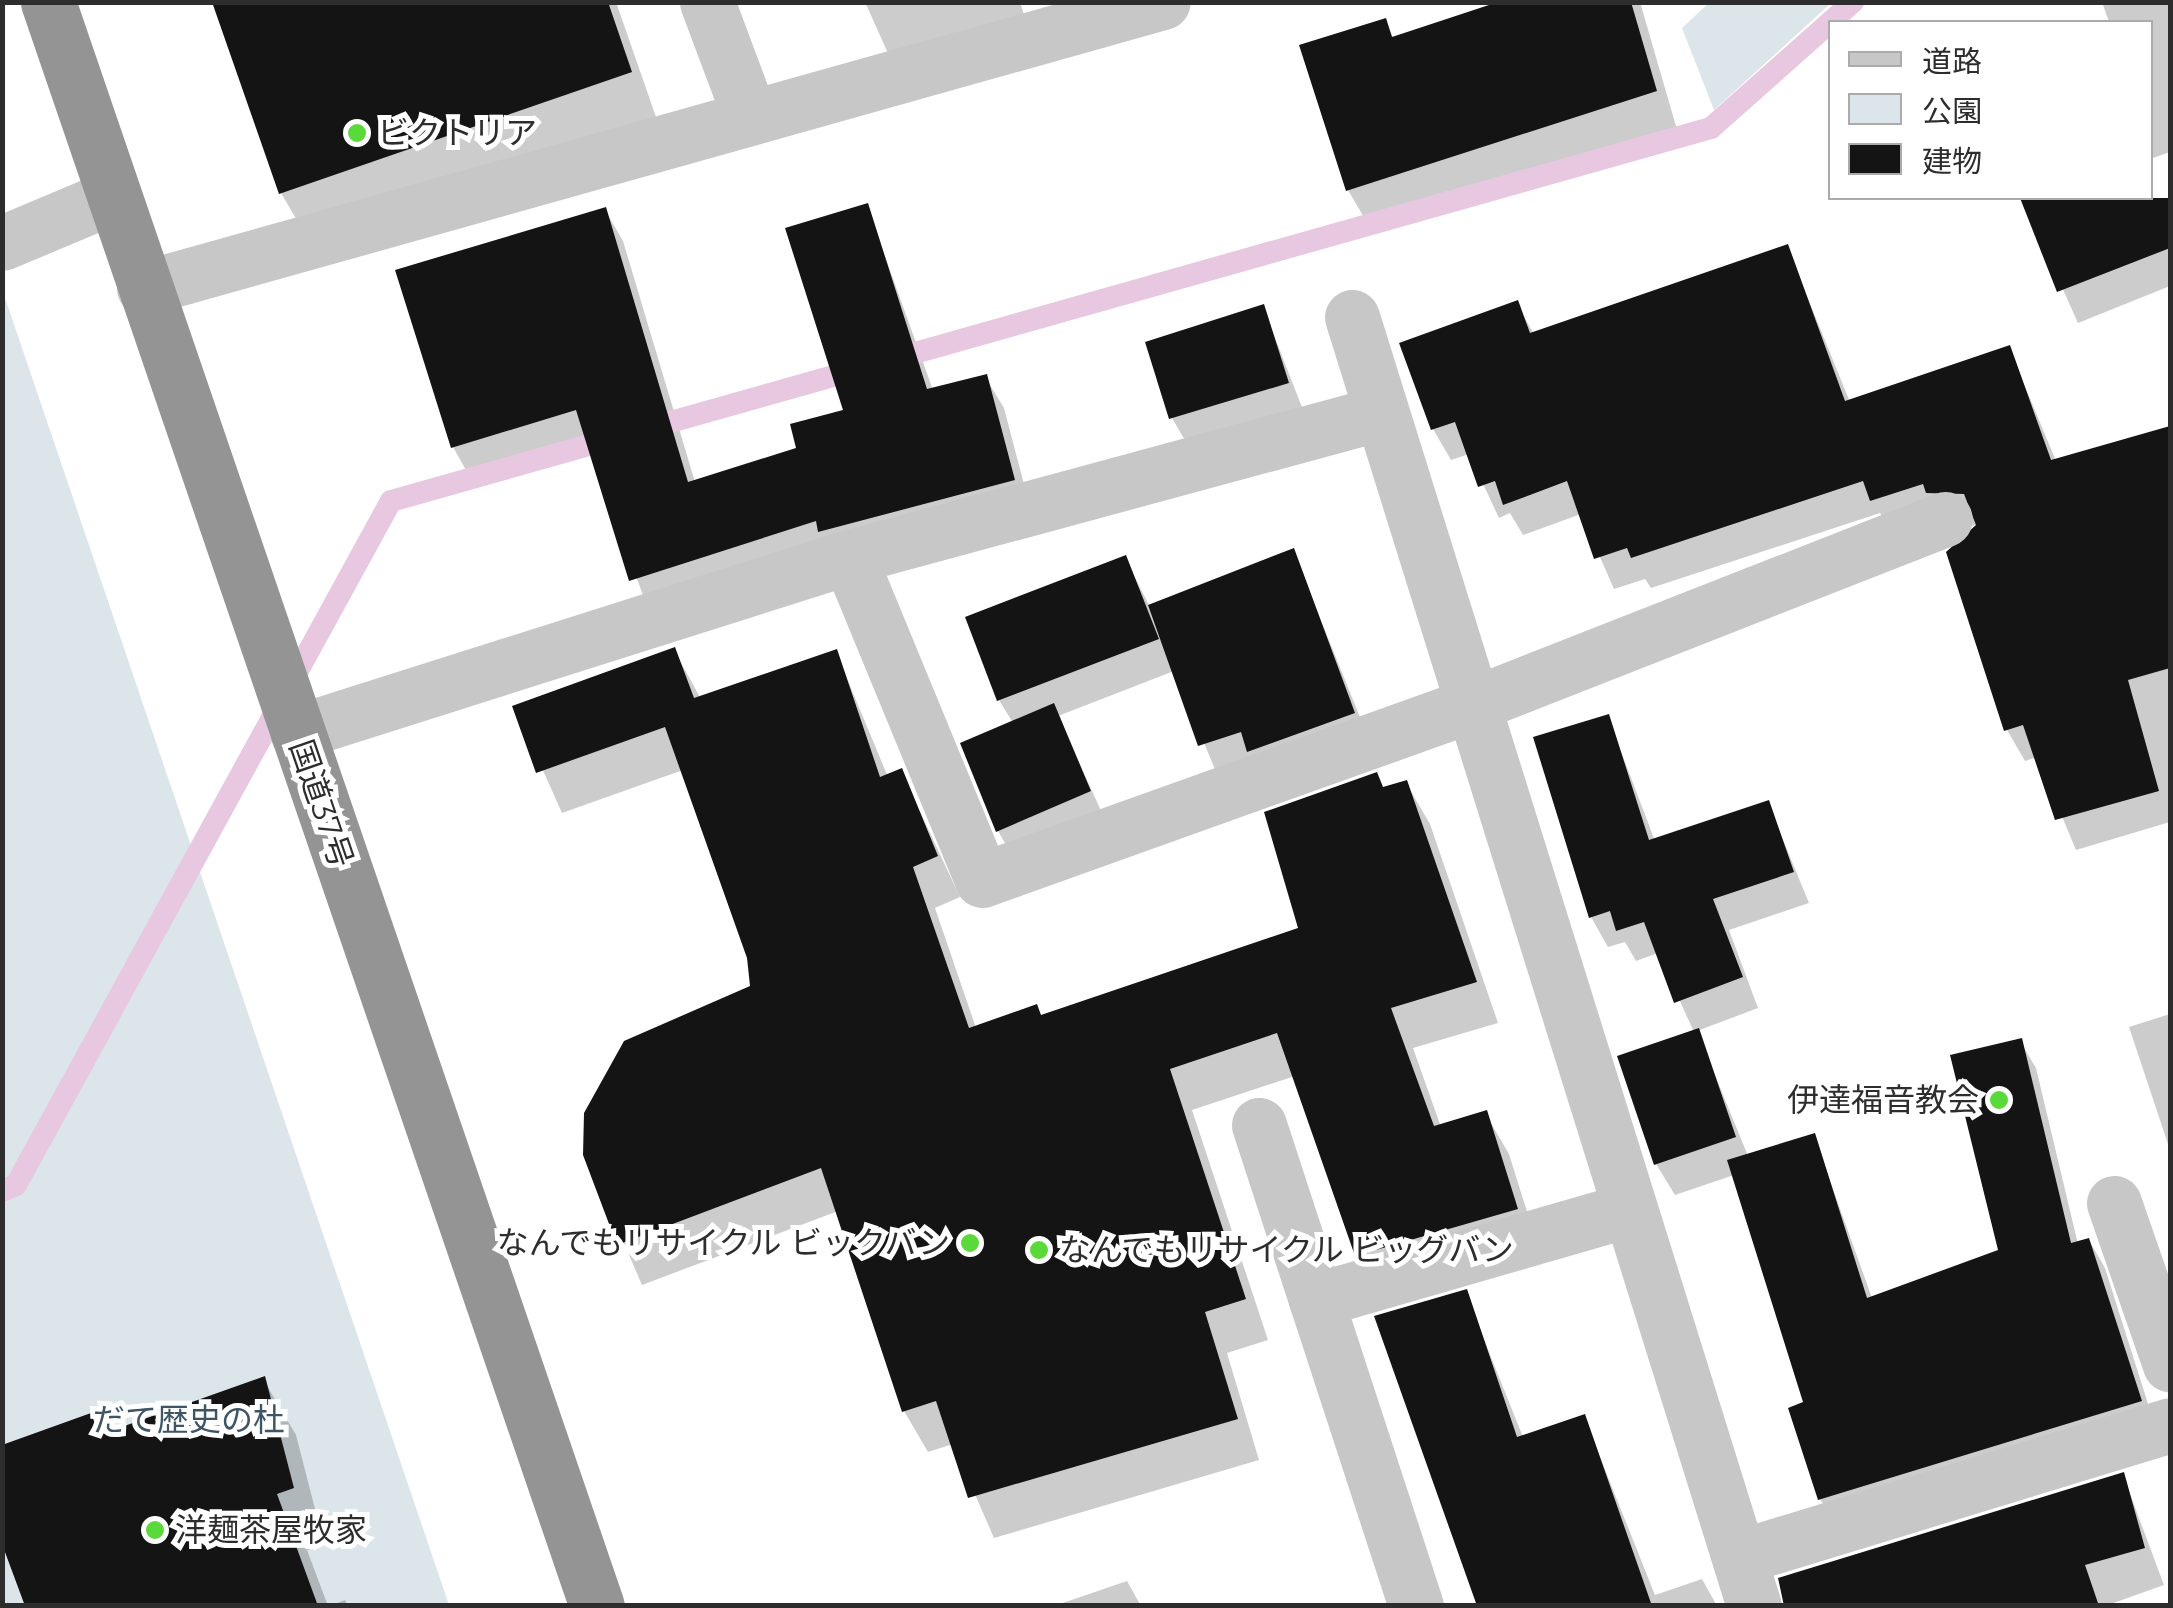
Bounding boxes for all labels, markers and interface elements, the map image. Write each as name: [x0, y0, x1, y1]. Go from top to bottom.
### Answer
legend: [1828, 20, 2153, 200]
text: 道路: [1922, 43, 1982, 80]
text: 公園: [1922, 93, 1982, 130]
place label: ビクトリア: [377, 114, 537, 152]
marker: ビクトリア: [346, 122, 368, 144]
text: 建物: [1922, 143, 1982, 180]
street label: 国道37号: [281, 735, 361, 873]
place label: 伊達福音教会: [1787, 1081, 1979, 1119]
marker: 伊達福音教会: [1988, 1089, 2010, 1111]
place label: なんでもリサイクル ビックバン: [494, 1224, 950, 1262]
place label: なんでもリサイクル ビッグバン: [1059, 1231, 1515, 1269]
marker: なんでもリサイクル ビックバン: [959, 1232, 981, 1254]
marker: なんでもリサイクル ビッグバン: [1028, 1239, 1050, 1261]
park label: だて歴史の杜: [93, 1401, 285, 1439]
place label: 洋麺茶屋牧家: [175, 1511, 367, 1549]
marker: 洋麺茶屋牧家: [144, 1519, 166, 1541]

